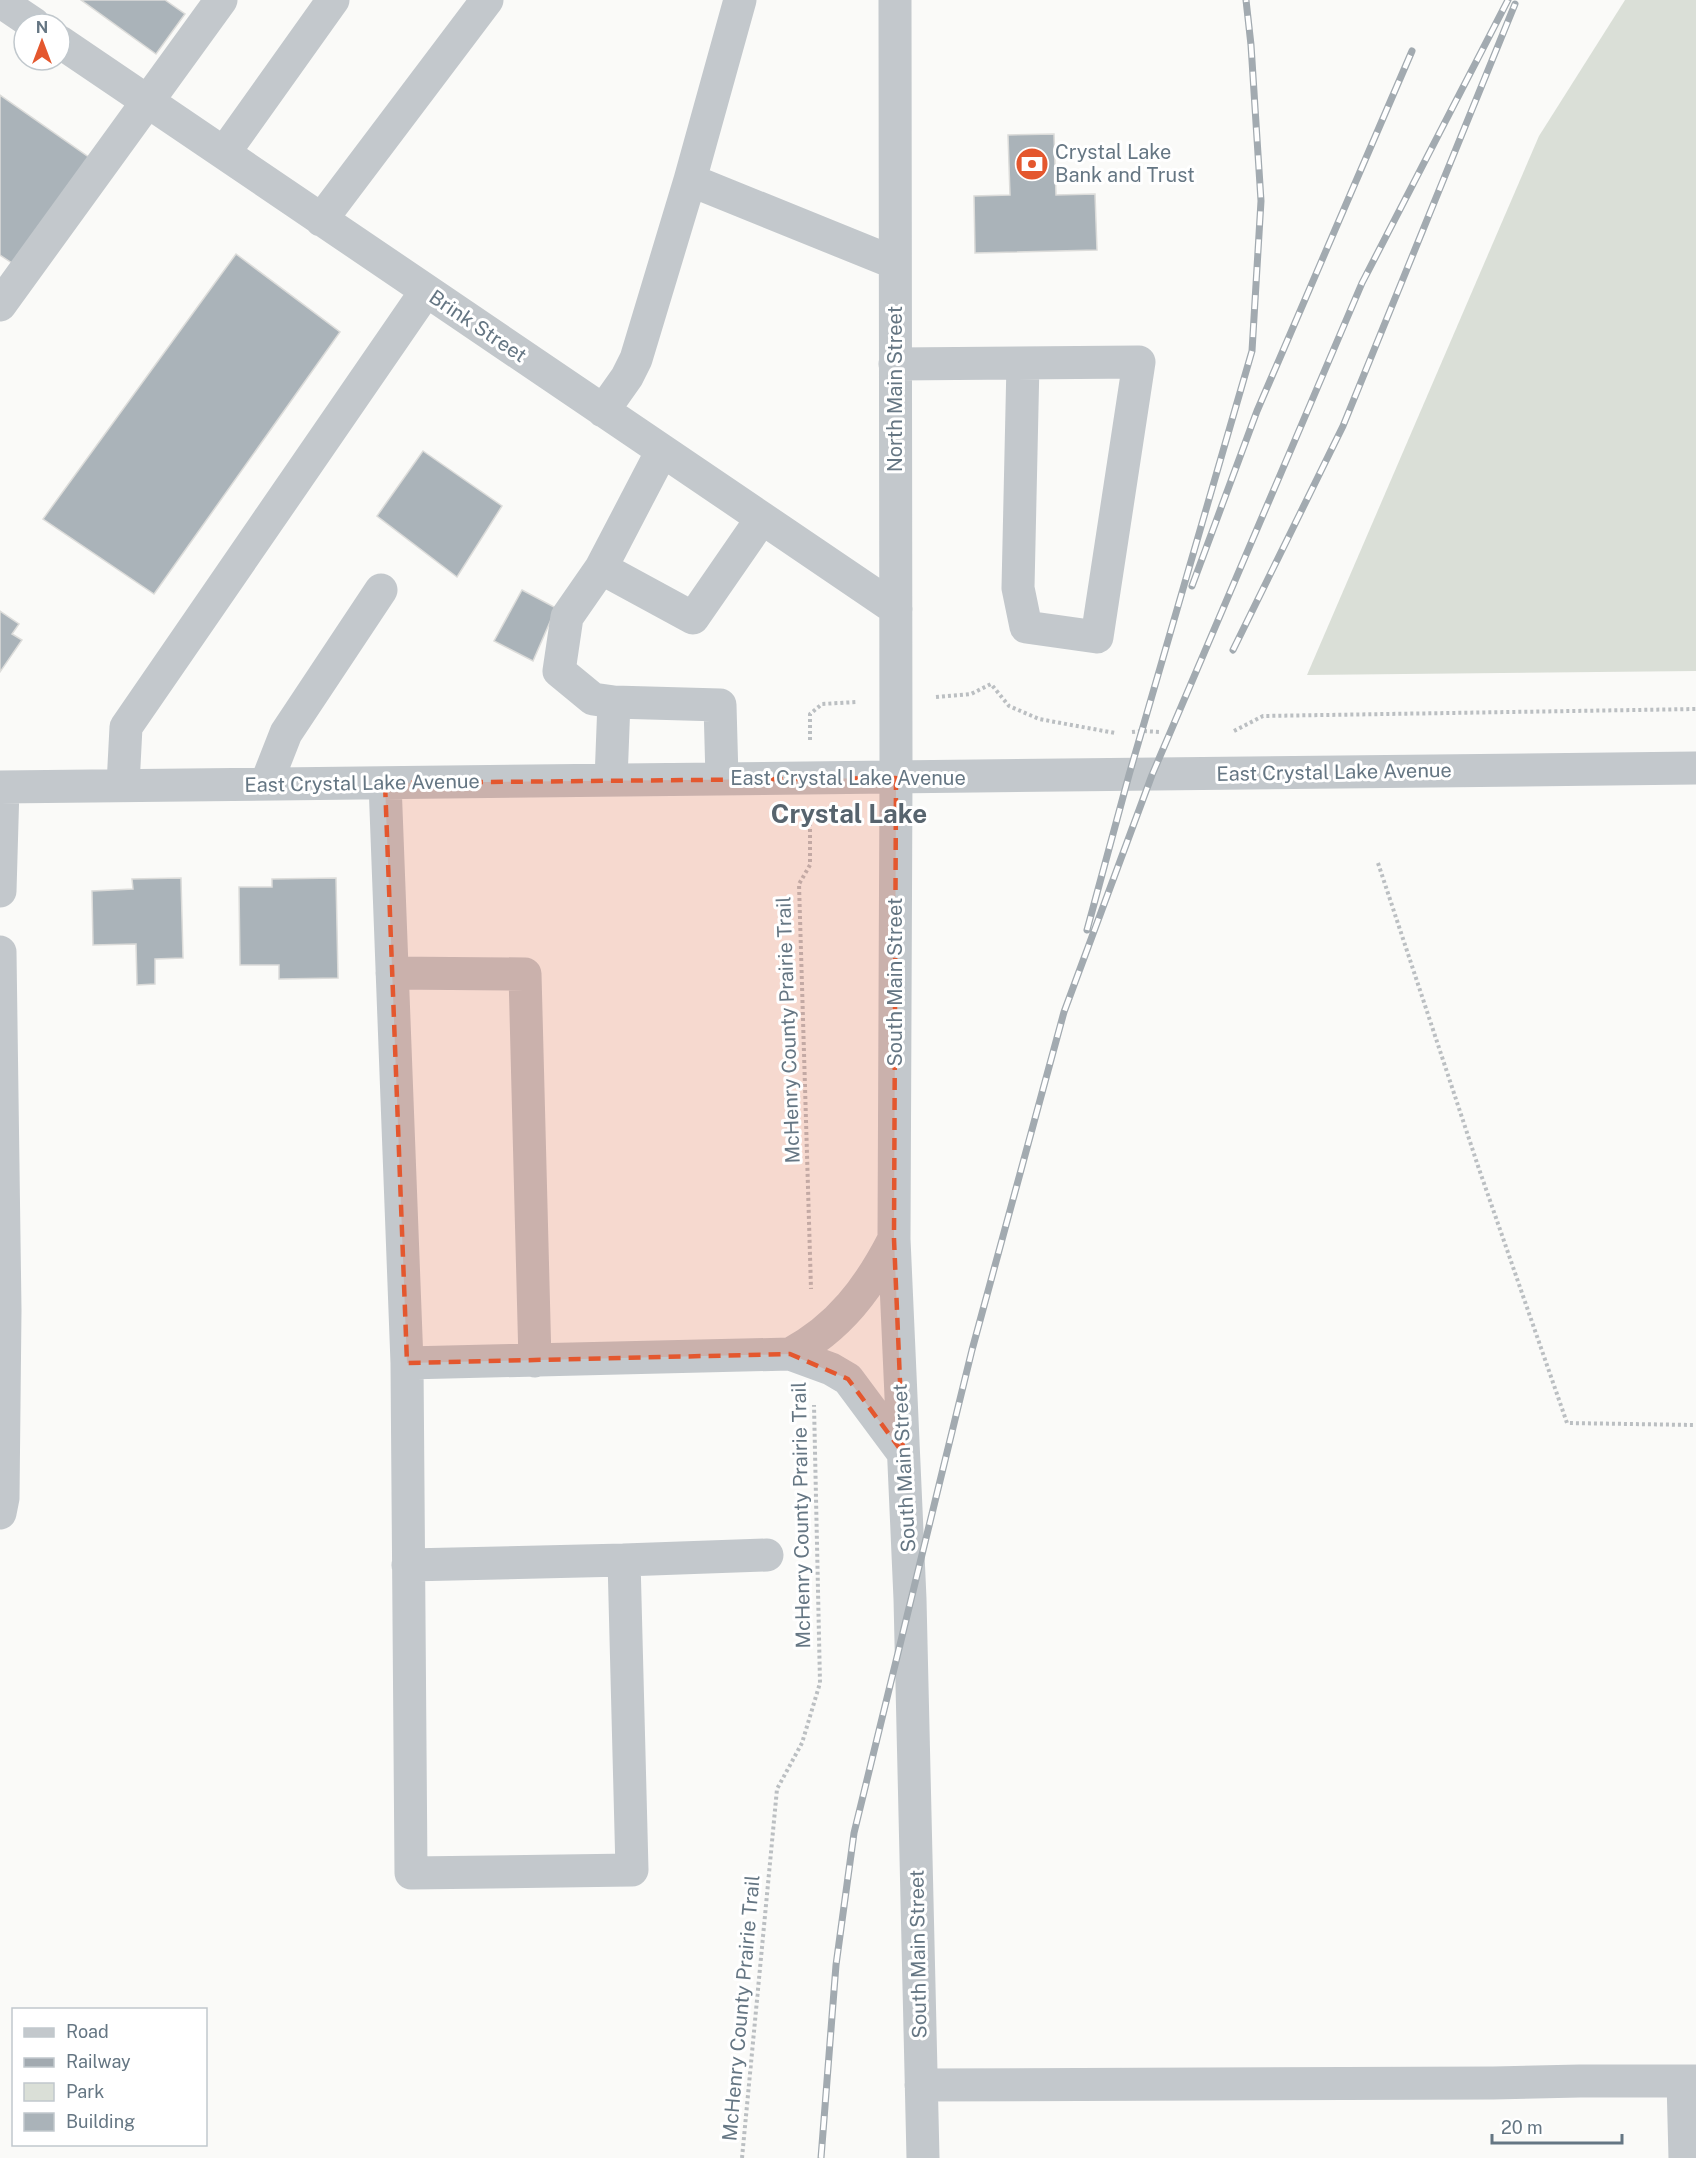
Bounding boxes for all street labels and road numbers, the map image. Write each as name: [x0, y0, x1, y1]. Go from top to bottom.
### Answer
street label: Brink Street: [425, 285, 531, 367]
street label: North Main Street: [883, 306, 907, 472]
street label: East Crystal Lake Avenue: [1216, 758, 1452, 786]
street label: East Crystal Lake Avenue: [730, 766, 966, 790]
street label: East Crystal Lake Avenue: [244, 769, 480, 797]
street label: McHenry County Prairie Trail: [771, 896, 805, 1164]
street label: South Main Street: [883, 897, 907, 1067]
street label: McHenry County Prairie Trail: [787, 1381, 815, 1649]
street label: South Main Street: [888, 1383, 920, 1553]
street label: South Main Street: [905, 1869, 931, 2039]
street label: McHenry County Prairie Trail: [717, 1874, 765, 2142]

